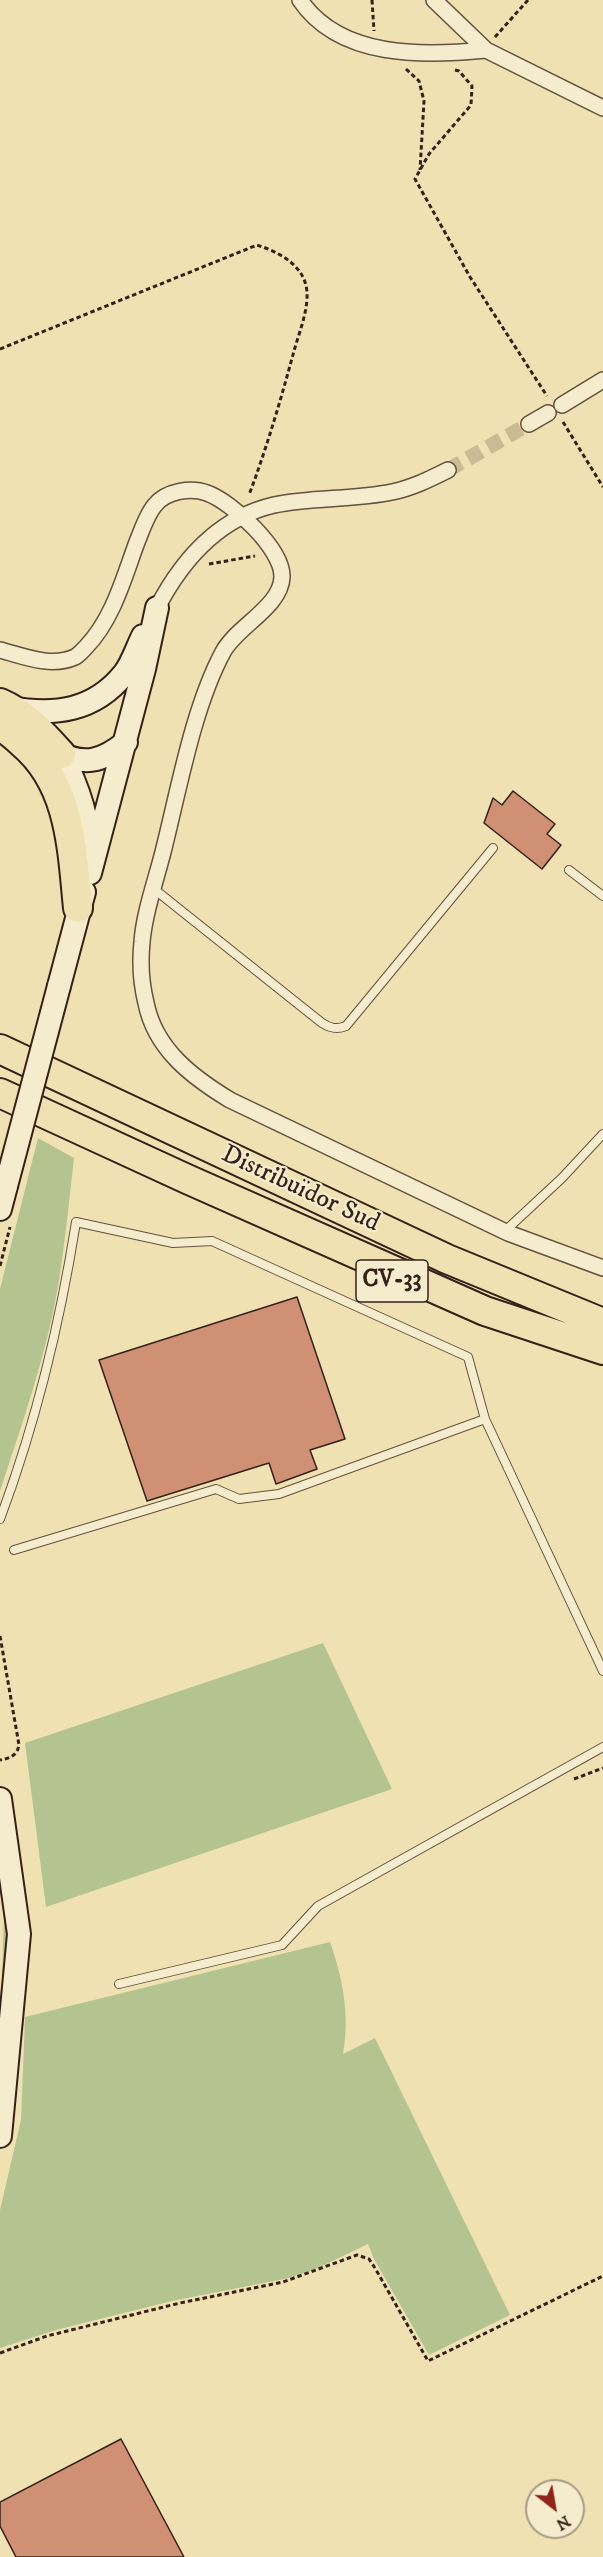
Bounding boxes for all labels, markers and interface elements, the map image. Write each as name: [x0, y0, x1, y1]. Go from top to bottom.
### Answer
street label: Distribuïdor Sud: [216, 1140, 384, 1240]
road number: CV-33: [356, 1260, 428, 1302]
north arrow: [525, 2479, 585, 2539]
text: N: [552, 2511, 574, 2535]

